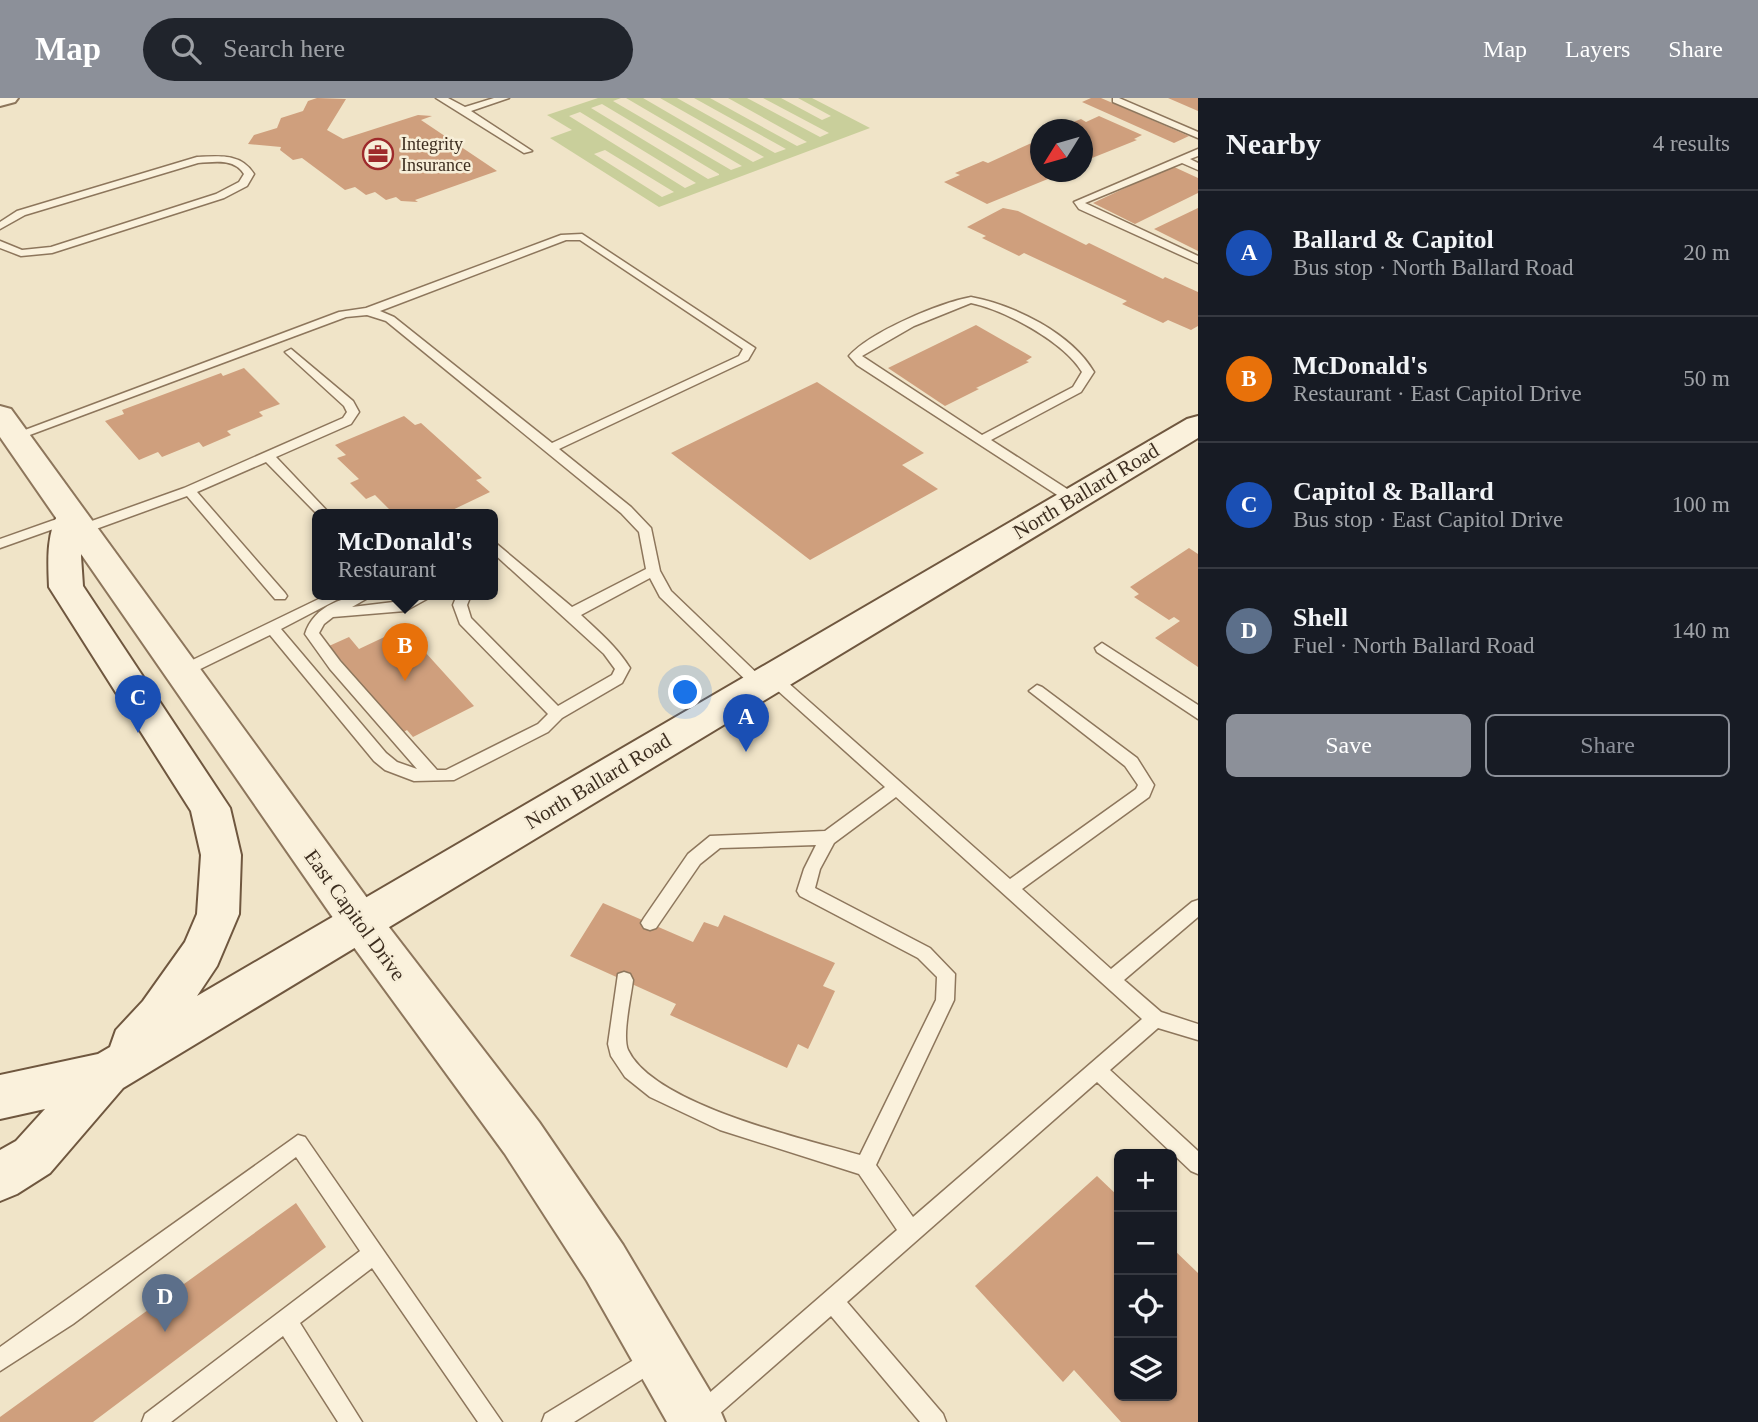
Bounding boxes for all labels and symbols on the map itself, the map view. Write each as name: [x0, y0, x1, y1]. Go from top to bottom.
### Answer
north arrow: [1030, 119, 1093, 182]
place label: Integrity Insurance: [401, 134, 471, 175]
office icon: Integrity Insurance: [361, 137, 395, 171]
street label: North Ballard Road: [1009, 438, 1164, 544]
pin: B: [382, 623, 428, 681]
pin: C: [115, 675, 161, 733]
your location: [668, 675, 702, 709]
pin: A: [723, 694, 769, 752]
street label: North Ballard Road: [521, 728, 676, 834]
street label: East Capitol Drive: [299, 845, 411, 985]
pin: D: [142, 1274, 188, 1332]

